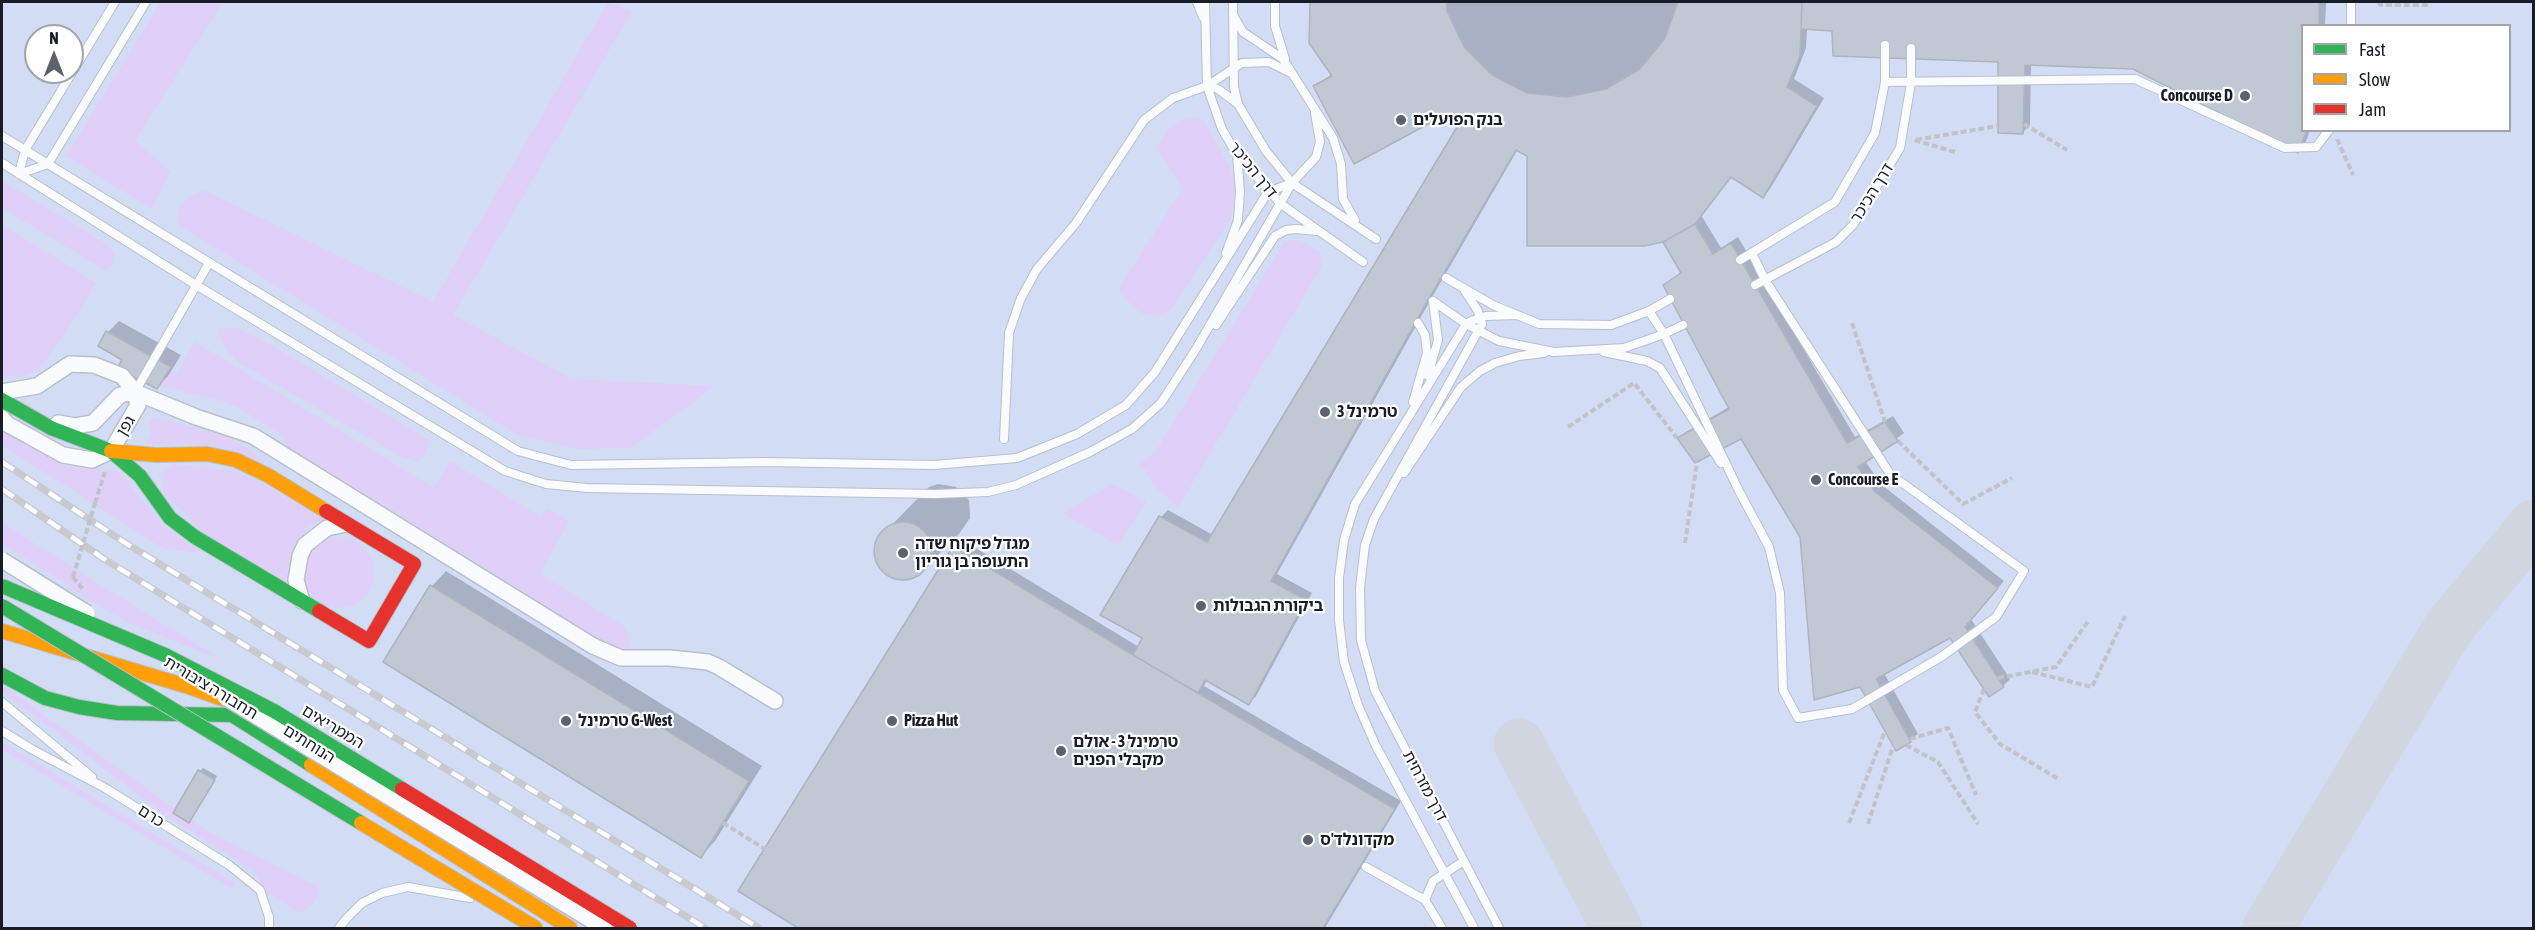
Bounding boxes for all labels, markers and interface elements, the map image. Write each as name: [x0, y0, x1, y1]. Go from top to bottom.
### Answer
north arrow: [24, 24, 84, 84]
legend: [2301, 24, 2511, 132]
text: N: [49, 29, 59, 47]
text: Fast: [2359, 39, 2386, 60]
text: Slow: [2359, 69, 2390, 90]
place label: Concourse D: [2161, 86, 2233, 106]
marker: Concourse D: [2238, 89, 2252, 103]
text: Jam: [2359, 99, 2386, 120]
place label: בנק הפועלים: [1413, 110, 1503, 130]
marker: בנק הפועלים: [1394, 113, 1408, 127]
street label: דרך הכיכר: [1225, 138, 1281, 202]
street label: דרך הכיכר: [1846, 160, 1898, 226]
place label: טרמינל 3: [1337, 402, 1398, 422]
marker: טרמינל 3: [1318, 405, 1332, 419]
street label: גפן: [113, 412, 139, 440]
place label: Concourse E: [1828, 470, 1898, 490]
marker: Concourse E: [1809, 473, 1823, 487]
place label: מגדל פיקוח שדה התעופה בן גוריון: [915, 534, 1029, 572]
marker: מגדל פיקוח שדה התעופה בן גוריון: [896, 546, 910, 560]
place label: ביקורת הגבולות: [1213, 596, 1323, 616]
marker: ביקורת הגבולות: [1194, 599, 1208, 613]
street label: תחבורה ציבורית: [161, 653, 261, 723]
street label: הממריאים: [299, 701, 367, 753]
place label: טרמינל G-West: [578, 711, 672, 731]
place label: Pizza Hut: [904, 711, 958, 731]
marker: טרמינל G-West: [559, 714, 573, 728]
marker: Pizza Hut: [885, 714, 899, 728]
street label: הנוחתים: [280, 721, 338, 767]
place label: טרמינל 3 - אולם מקבלי הפנים: [1073, 732, 1178, 770]
marker: טרמינל 3 - אולם מקבלי הפנים: [1054, 744, 1068, 758]
street label: דרך מזרחית: [1398, 747, 1452, 825]
street label: כרם: [134, 801, 168, 831]
place label: מקדונלד'ס: [1320, 830, 1394, 850]
marker: מקדונלד'ס: [1301, 833, 1315, 847]

